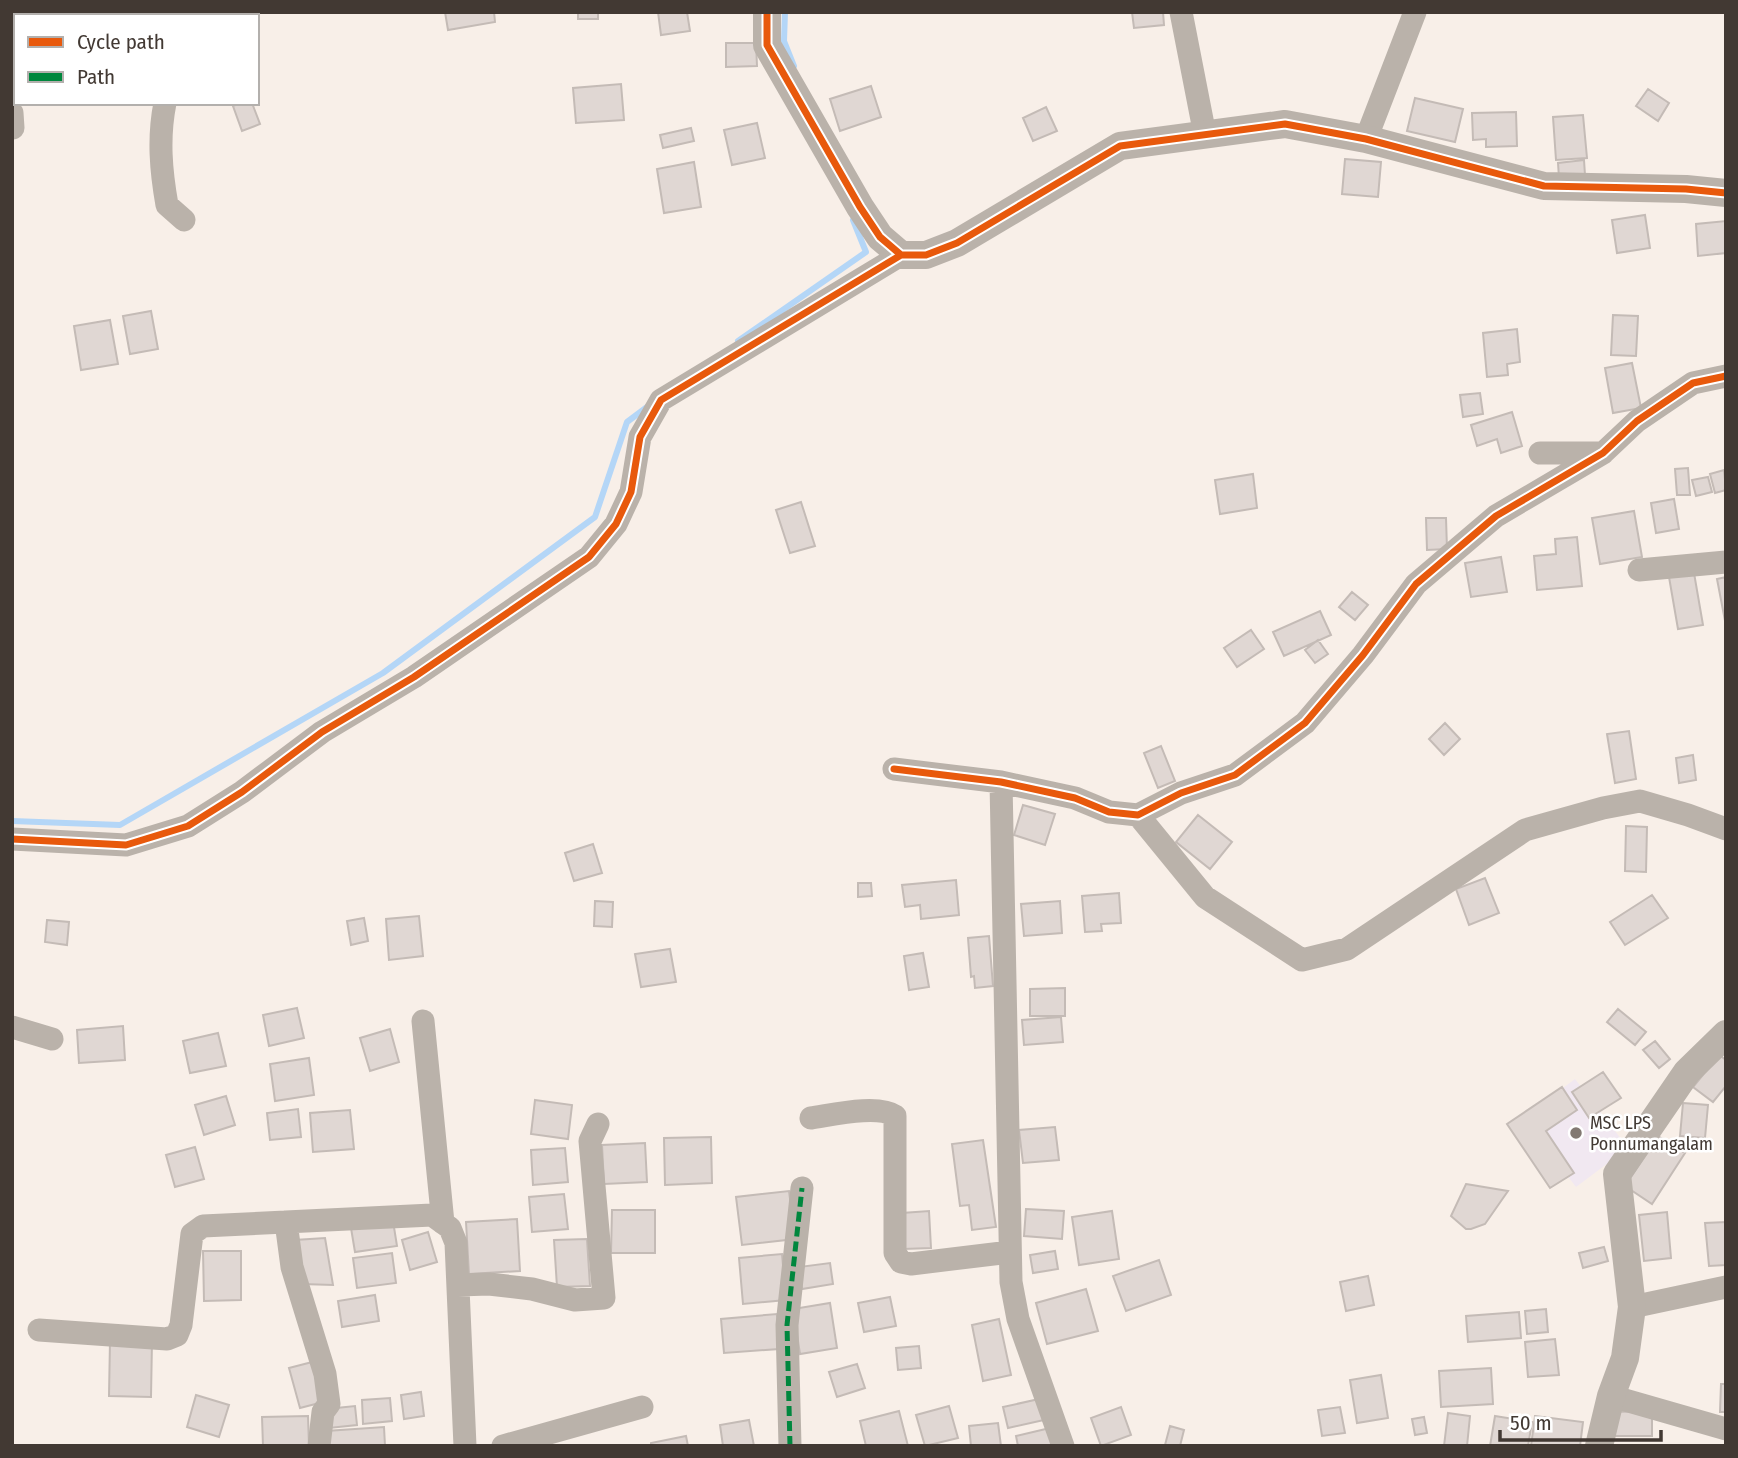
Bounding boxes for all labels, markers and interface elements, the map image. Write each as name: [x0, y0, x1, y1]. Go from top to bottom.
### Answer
legend: [14, 14, 259, 105]
text: Cycle path: [77, 29, 165, 55]
text: Path: [77, 64, 115, 90]
place label: MSC LPS Ponnumangalam: [1590, 1112, 1713, 1155]
marker: MSC LPS Ponnumangalam: [1568, 1125, 1584, 1141]
scale bar: [1500, 1398, 1661, 1442]
text: 50 m: [1510, 1410, 1552, 1436]

